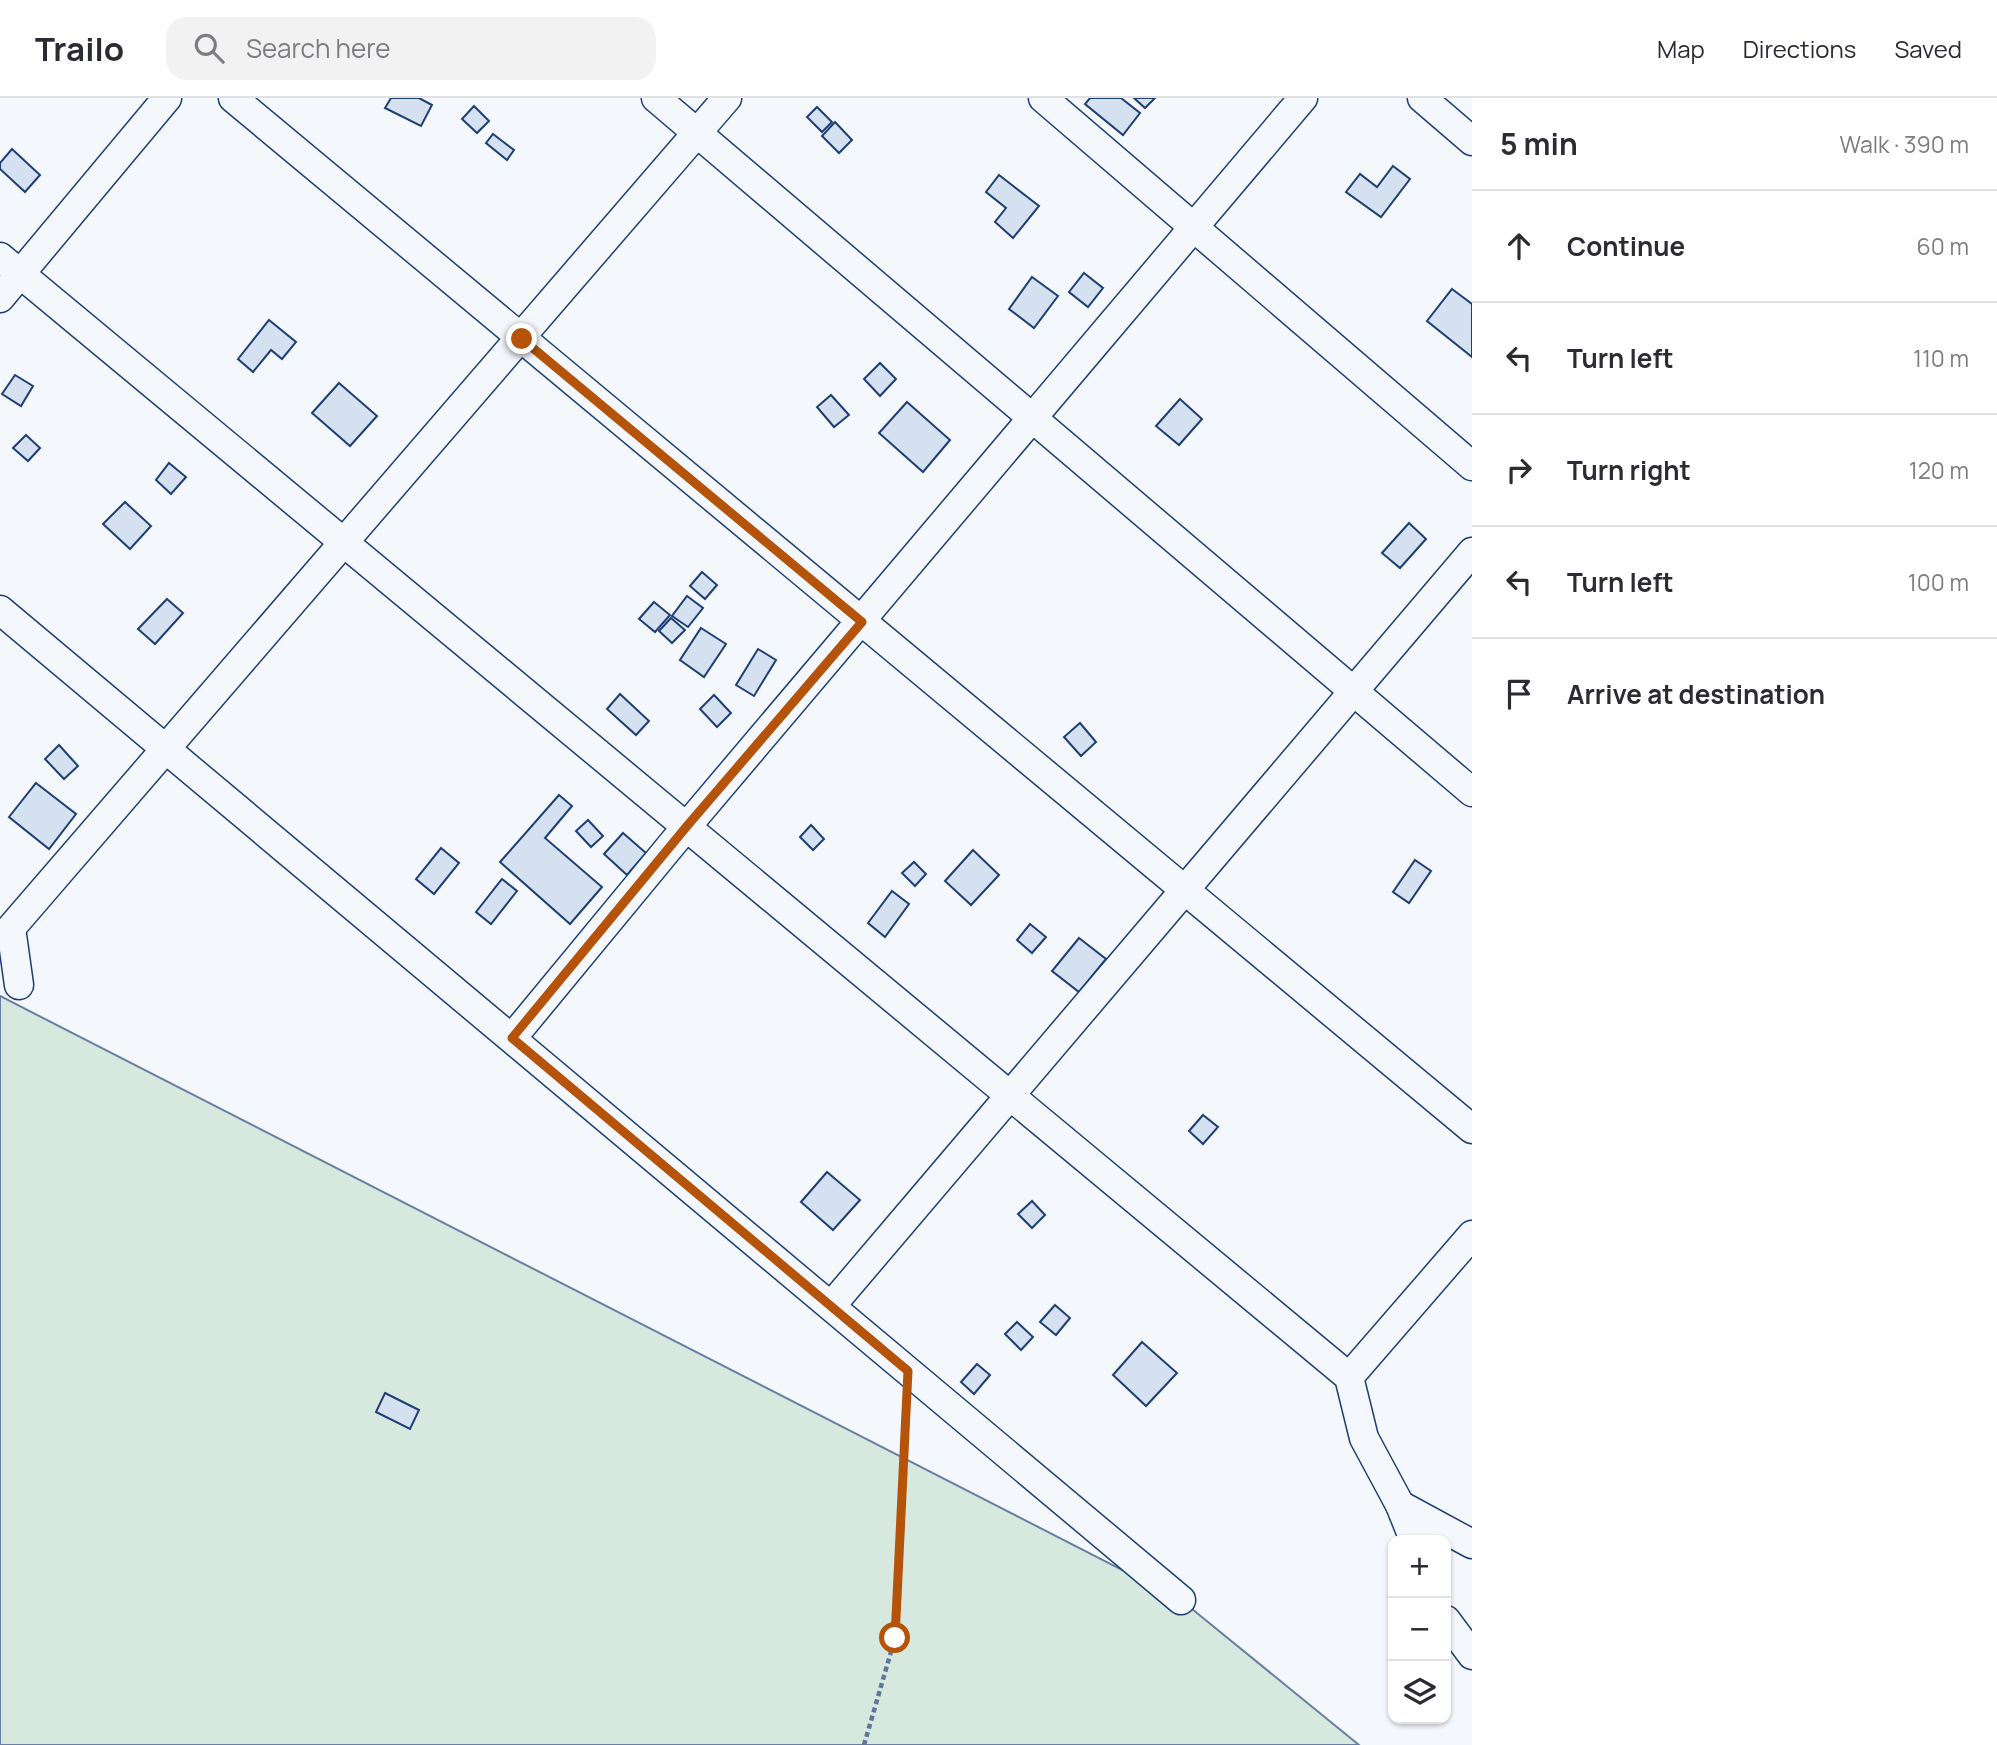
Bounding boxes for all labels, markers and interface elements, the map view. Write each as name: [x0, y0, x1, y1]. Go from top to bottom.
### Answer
search box: [166, 17, 656, 80]
text: Trailo: [35, 26, 124, 71]
icon: search: [190, 29, 228, 67]
text: Search here: [246, 30, 391, 66]
text: Map: [1657, 32, 1705, 65]
text: Directions: [1743, 32, 1856, 65]
text: Saved: [1894, 32, 1962, 65]
text: 5 min: [1500, 123, 1578, 164]
text: Walk · 390 m: [1839, 128, 1969, 160]
icon: ahead: [1500, 227, 1538, 265]
text: Continue: [1567, 228, 1685, 264]
text: 60 m: [1917, 230, 1969, 262]
route end: [506, 323, 537, 354]
icon: left: [1500, 339, 1538, 377]
text: Turn left: [1567, 340, 1674, 376]
text: 110 m: [1913, 342, 1969, 374]
icon: right: [1500, 451, 1538, 489]
text: Turn right: [1567, 452, 1691, 488]
text: 120 m: [1909, 454, 1969, 486]
icon: left: [1500, 563, 1538, 601]
text: Turn left: [1567, 564, 1674, 600]
text: 100 m: [1908, 566, 1969, 598]
icon: arrive: [1500, 675, 1538, 713]
text: Arrive at destination: [1567, 676, 1825, 712]
map controls: [1388, 1535, 1451, 1724]
button: +: [1388, 1535, 1451, 1598]
button: −: [1388, 1598, 1451, 1661]
route start: [879, 1622, 910, 1653]
button: layers: [1388, 1661, 1451, 1724]

